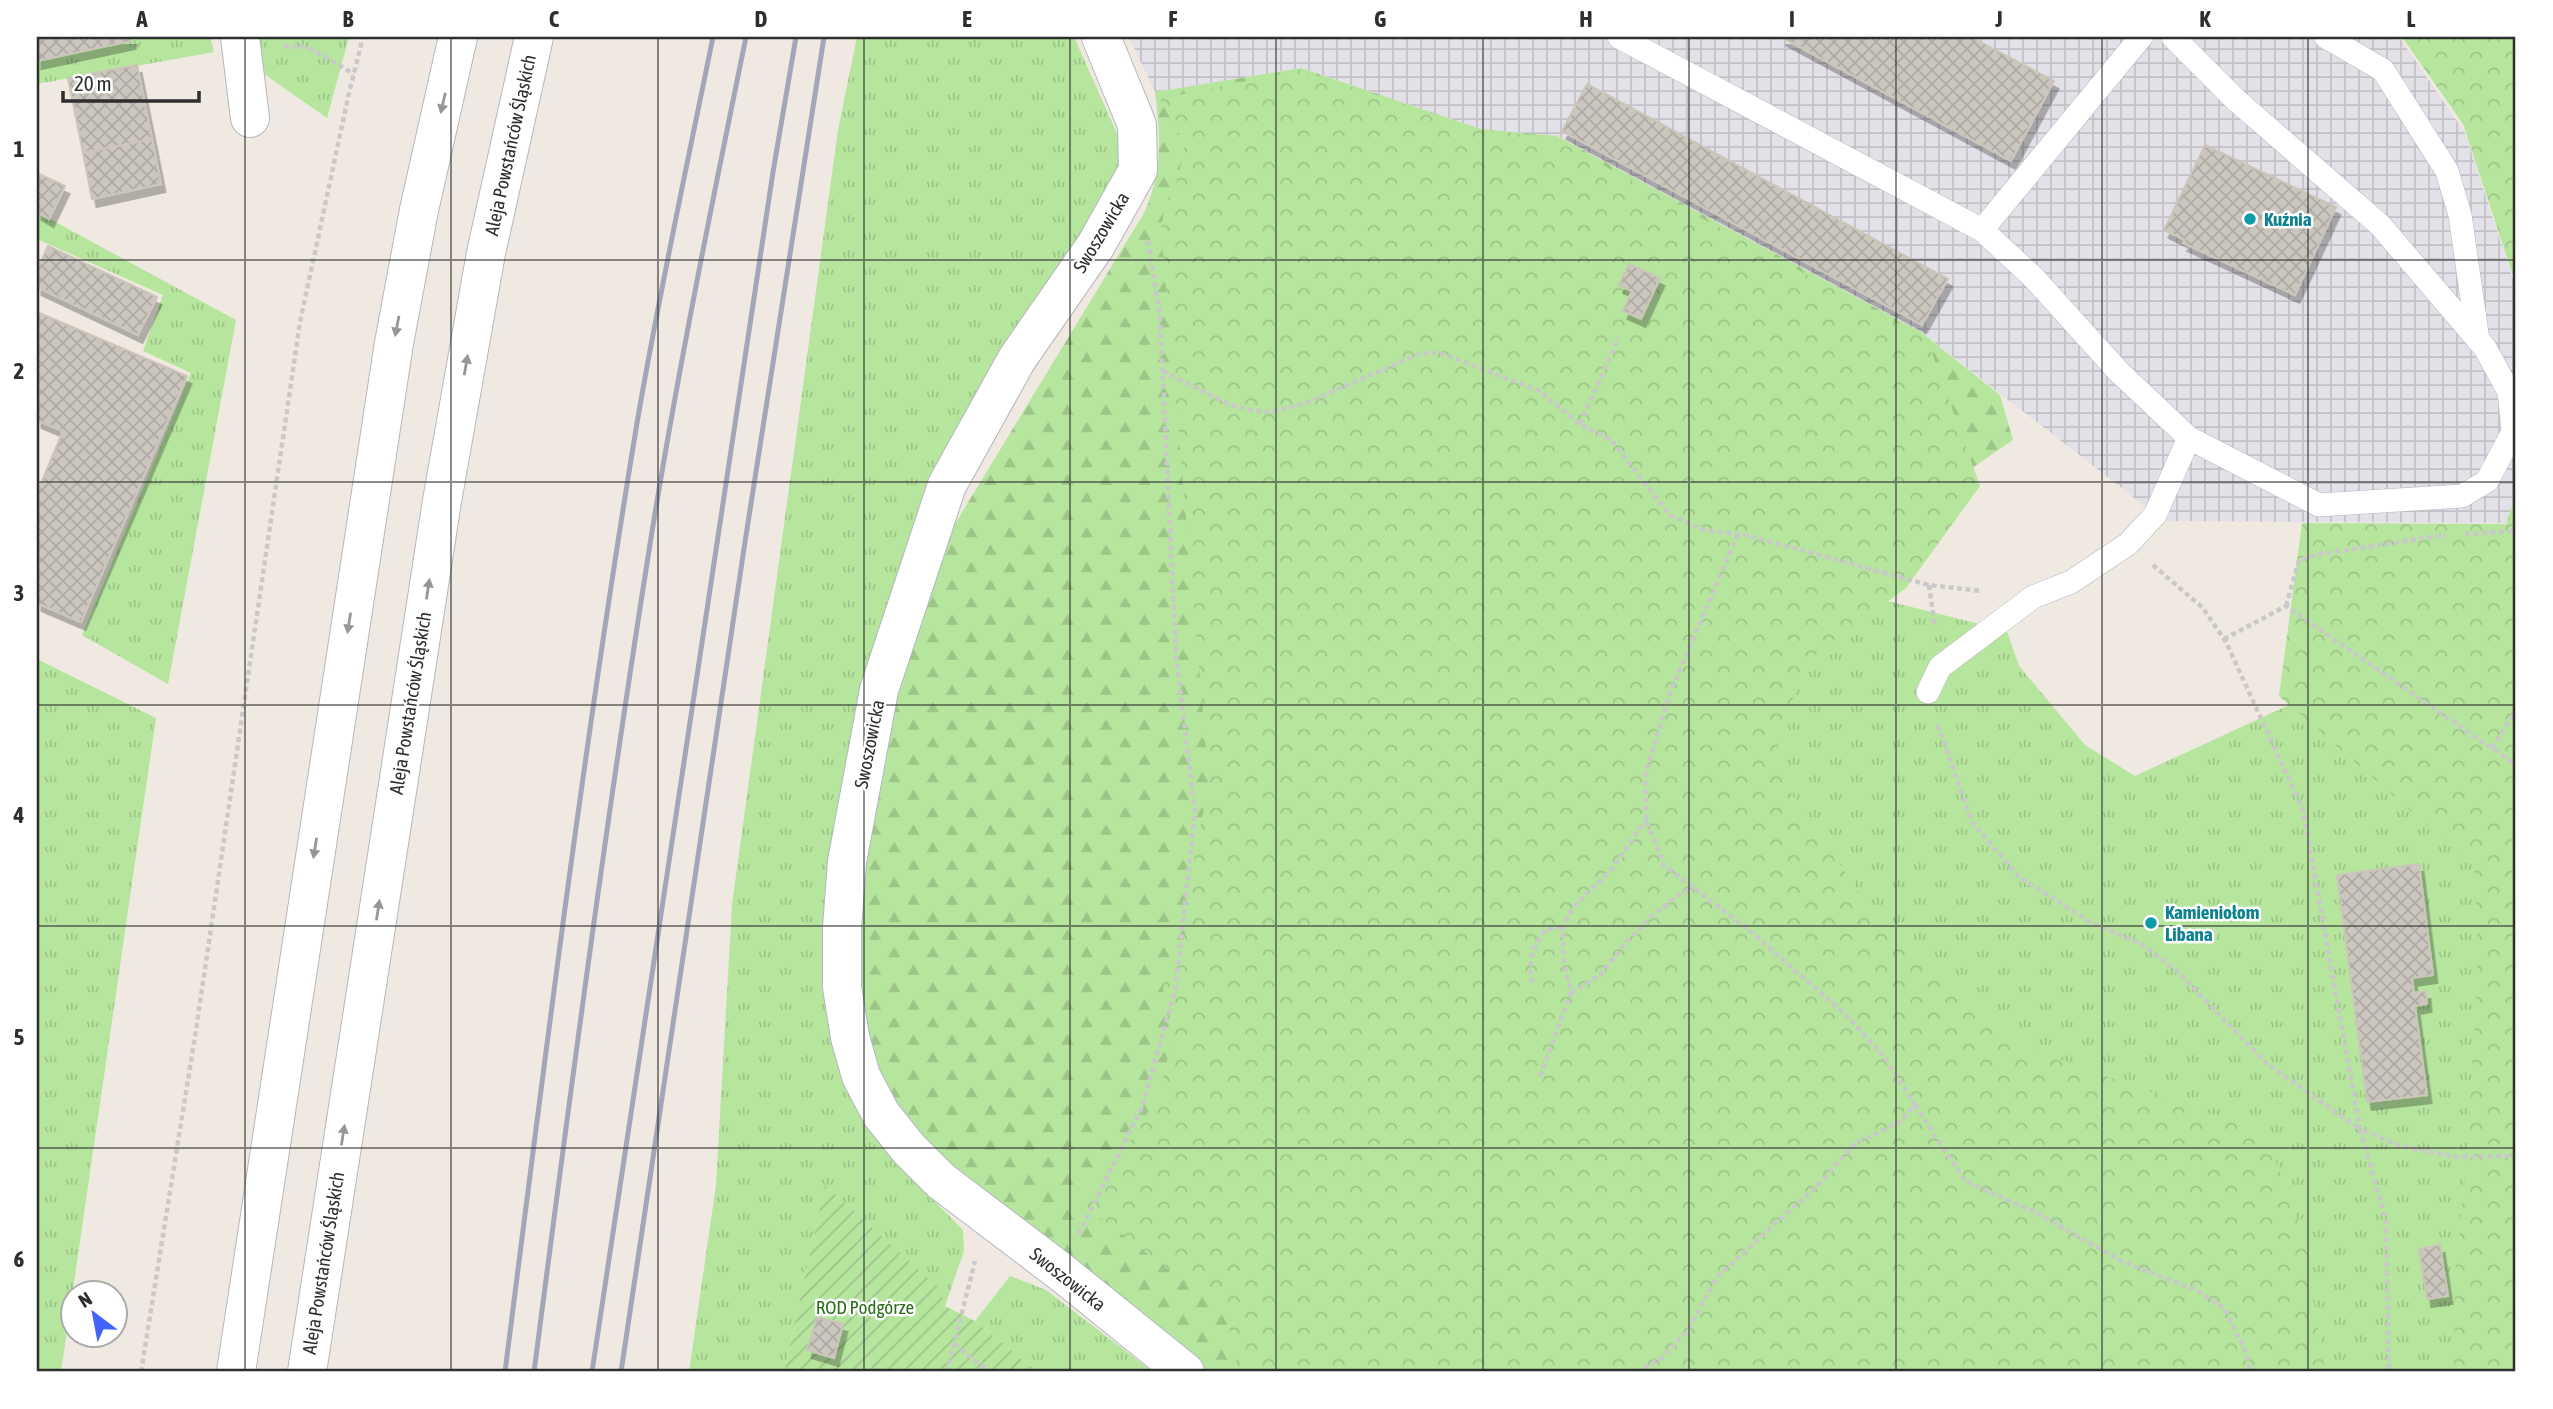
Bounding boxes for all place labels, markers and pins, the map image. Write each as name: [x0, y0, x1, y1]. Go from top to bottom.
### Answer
place label: Kuźnia: [2264, 208, 2312, 230]
marker: Kuźnia: [2242, 211, 2258, 227]
place label: Kamieniołom Libana: [2165, 901, 2259, 945]
marker: Kamieniołom Libana: [2143, 915, 2159, 931]

